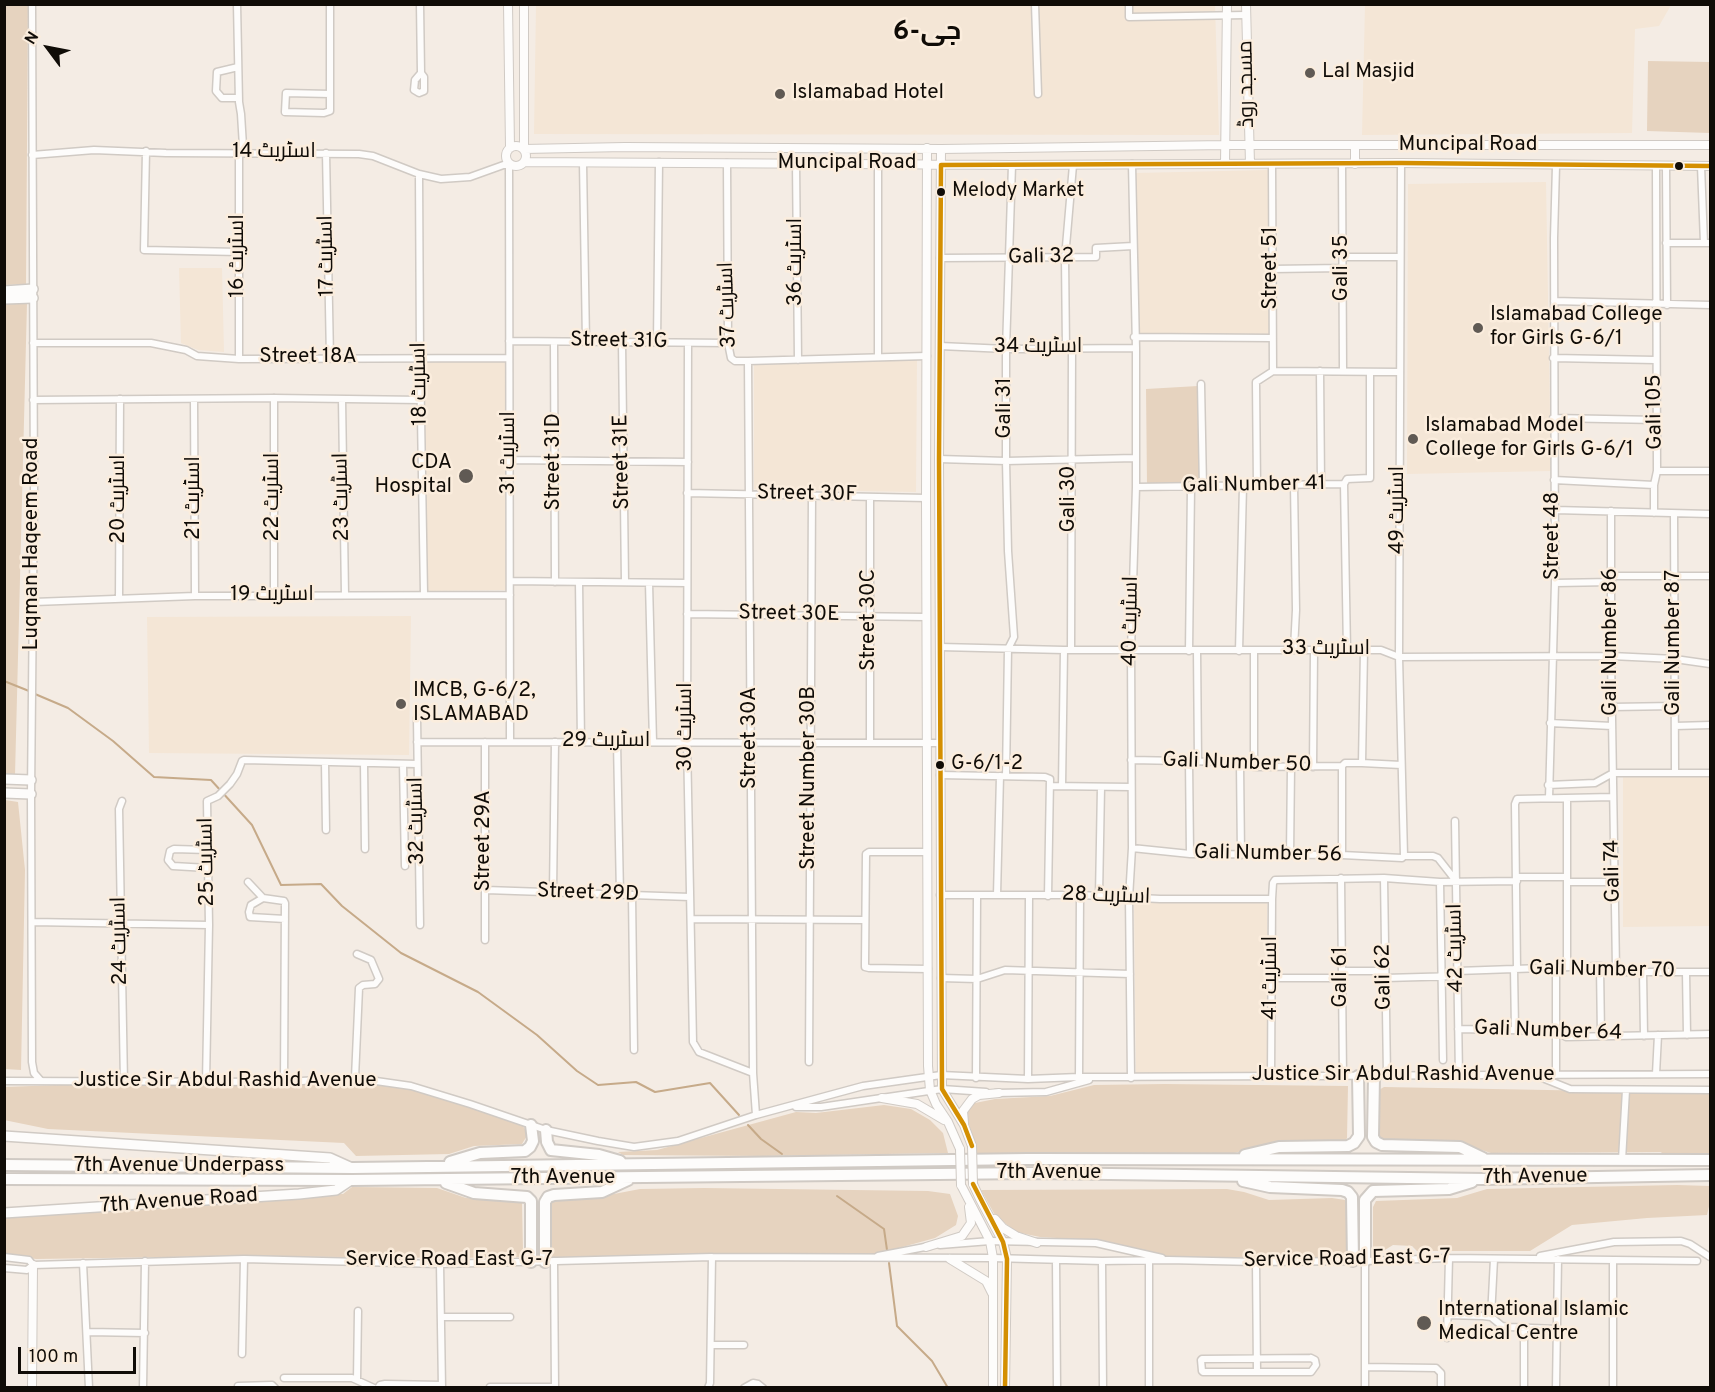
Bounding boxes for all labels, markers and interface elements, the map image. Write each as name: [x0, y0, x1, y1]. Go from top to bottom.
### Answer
north arrow: [18, 18, 78, 78]
district label: جی-6: [893, 18, 961, 50]
text: N: [21, 28, 44, 49]
street label: مسجد روڈ: [1235, 40, 1261, 128]
place label: Lal Masjid: [1322, 60, 1415, 86]
marker: Lal Masjid: [1303, 66, 1317, 80]
place label: Islamabad Hotel: [792, 81, 944, 107]
marker: Islamabad Hotel: [773, 87, 787, 101]
street label: Muncipal Road: [1398, 133, 1538, 159]
street label: اسٹریٹ 14: [232, 140, 316, 166]
street label: Muncipal Road: [777, 151, 917, 177]
unlabelled marker: [1673, 160, 1685, 172]
place label: Melody Market: [952, 180, 1084, 204]
marker: Melody Market: [935, 186, 947, 198]
street label: اسٹریٹ 16: [226, 214, 252, 298]
street label: اسٹریٹ 17: [315, 215, 341, 297]
street label: اسٹریٹ 36: [784, 218, 810, 306]
street label: Street 51: [1259, 226, 1285, 310]
street label: Gali 35: [1330, 235, 1356, 301]
street label: Gali 32: [1008, 245, 1074, 271]
street label: اسٹریٹ 37: [715, 261, 743, 349]
place label: Islamabad College for Girls G-6/1: [1490, 303, 1662, 353]
marker: Islamabad College for Girls G-6/1: [1471, 321, 1485, 335]
street label: Street 31G: [570, 329, 668, 355]
street label: اسٹریٹ 34: [994, 335, 1082, 361]
street label: اسٹریٹ 18: [408, 342, 434, 426]
street label: Street 18A: [259, 345, 357, 371]
street label: Gali 105: [1643, 374, 1669, 450]
street label: Gali 31: [993, 377, 1019, 439]
street label: اسٹریٹ 31: [497, 411, 523, 495]
street label: Street 31D: [542, 413, 568, 511]
street label: Street 31E: [610, 414, 636, 510]
place label: Islamabad Model College for Girls G-6/1: [1425, 414, 1634, 464]
marker: Islamabad Model College for Girls G-6/1: [1406, 432, 1420, 446]
street label: Luqman Haqeem Road: [20, 437, 46, 651]
place label: CDA Hospital: [374, 451, 452, 501]
street label: اسٹریٹ 23: [330, 452, 356, 542]
street label: اسٹریٹ 22: [261, 453, 287, 541]
street label: اسٹریٹ 20: [107, 454, 133, 544]
street label: اسٹریٹ 21: [182, 456, 208, 540]
street label: Gali 30: [1057, 465, 1083, 533]
street label: اسٹریٹ 49: [1386, 466, 1412, 554]
marker: CDA Hospital: [457, 467, 475, 485]
street label: Gali Number 41: [1182, 472, 1326, 500]
street label: Street 30F: [757, 482, 857, 508]
street label: Street 48: [1541, 492, 1567, 580]
street label: Gali Number 86: [1599, 568, 1625, 716]
street label: Street 30C: [857, 569, 883, 671]
street label: Gali Number 87: [1662, 570, 1688, 716]
street label: اسٹریٹ 40: [1119, 576, 1145, 666]
street label: اسٹریٹ 19: [230, 583, 314, 609]
street label: Street 30E: [738, 602, 840, 628]
street label: اسٹریٹ 33: [1282, 637, 1370, 663]
place label: IMCB, G-6/2, ISLAMABAD: [413, 679, 536, 729]
street label: اسٹریٹ 30: [674, 682, 700, 772]
street label: Street Number 30B: [797, 686, 823, 870]
street label: Street 30A: [738, 687, 764, 789]
marker: IMCB, G-6/2, ISLAMABAD: [394, 697, 408, 711]
street label: اسٹریٹ 29: [562, 729, 650, 755]
street label: Gali Number 50: [1162, 749, 1312, 779]
place label: G-6/1-2: [951, 753, 1023, 777]
marker: G-6/1-2: [934, 759, 946, 771]
street label: اسٹریٹ 32: [405, 777, 431, 865]
street label: Street 29A: [472, 790, 498, 892]
street label: اسٹریٹ 25: [195, 817, 221, 907]
street label: Gali 74: [1601, 839, 1627, 903]
street label: Gali Number 56: [1194, 841, 1342, 869]
street label: Street 29D: [536, 880, 640, 908]
street label: اسٹریٹ 28: [1061, 883, 1151, 911]
street label: اسٹریٹ 24: [108, 896, 134, 986]
street label: اسٹریٹ 42: [1444, 903, 1470, 993]
street label: اسٹریٹ 41: [1259, 936, 1285, 1020]
street label: Gali 62: [1372, 943, 1398, 1011]
street label: Gali 61: [1329, 946, 1355, 1008]
street label: Gali Number 70: [1529, 957, 1675, 985]
street label: Gali Number 64: [1473, 1017, 1623, 1047]
street label: Justice Sir Abdul Rashid Avenue: [1252, 1063, 1554, 1089]
street label: Justice Sir Abdul Rashid Avenue: [74, 1069, 376, 1095]
street label: 7th Avenue Underpass: [74, 1154, 284, 1180]
street label: 7th Avenue: [997, 1161, 1101, 1187]
street label: 7th Avenue: [1482, 1164, 1588, 1192]
street label: 7th Avenue: [511, 1166, 615, 1192]
street label: 7th Avenue Road: [99, 1184, 259, 1220]
street label: Service Road East G-7: [1243, 1246, 1451, 1274]
street label: Service Road East G-7: [345, 1248, 553, 1274]
place label: International Islamic Medical Centre: [1438, 1298, 1629, 1348]
marker: International Islamic Medical Centre: [1415, 1314, 1433, 1332]
scale bar: [21, 1335, 140, 1373]
text: 100 m: [29, 1346, 78, 1369]

